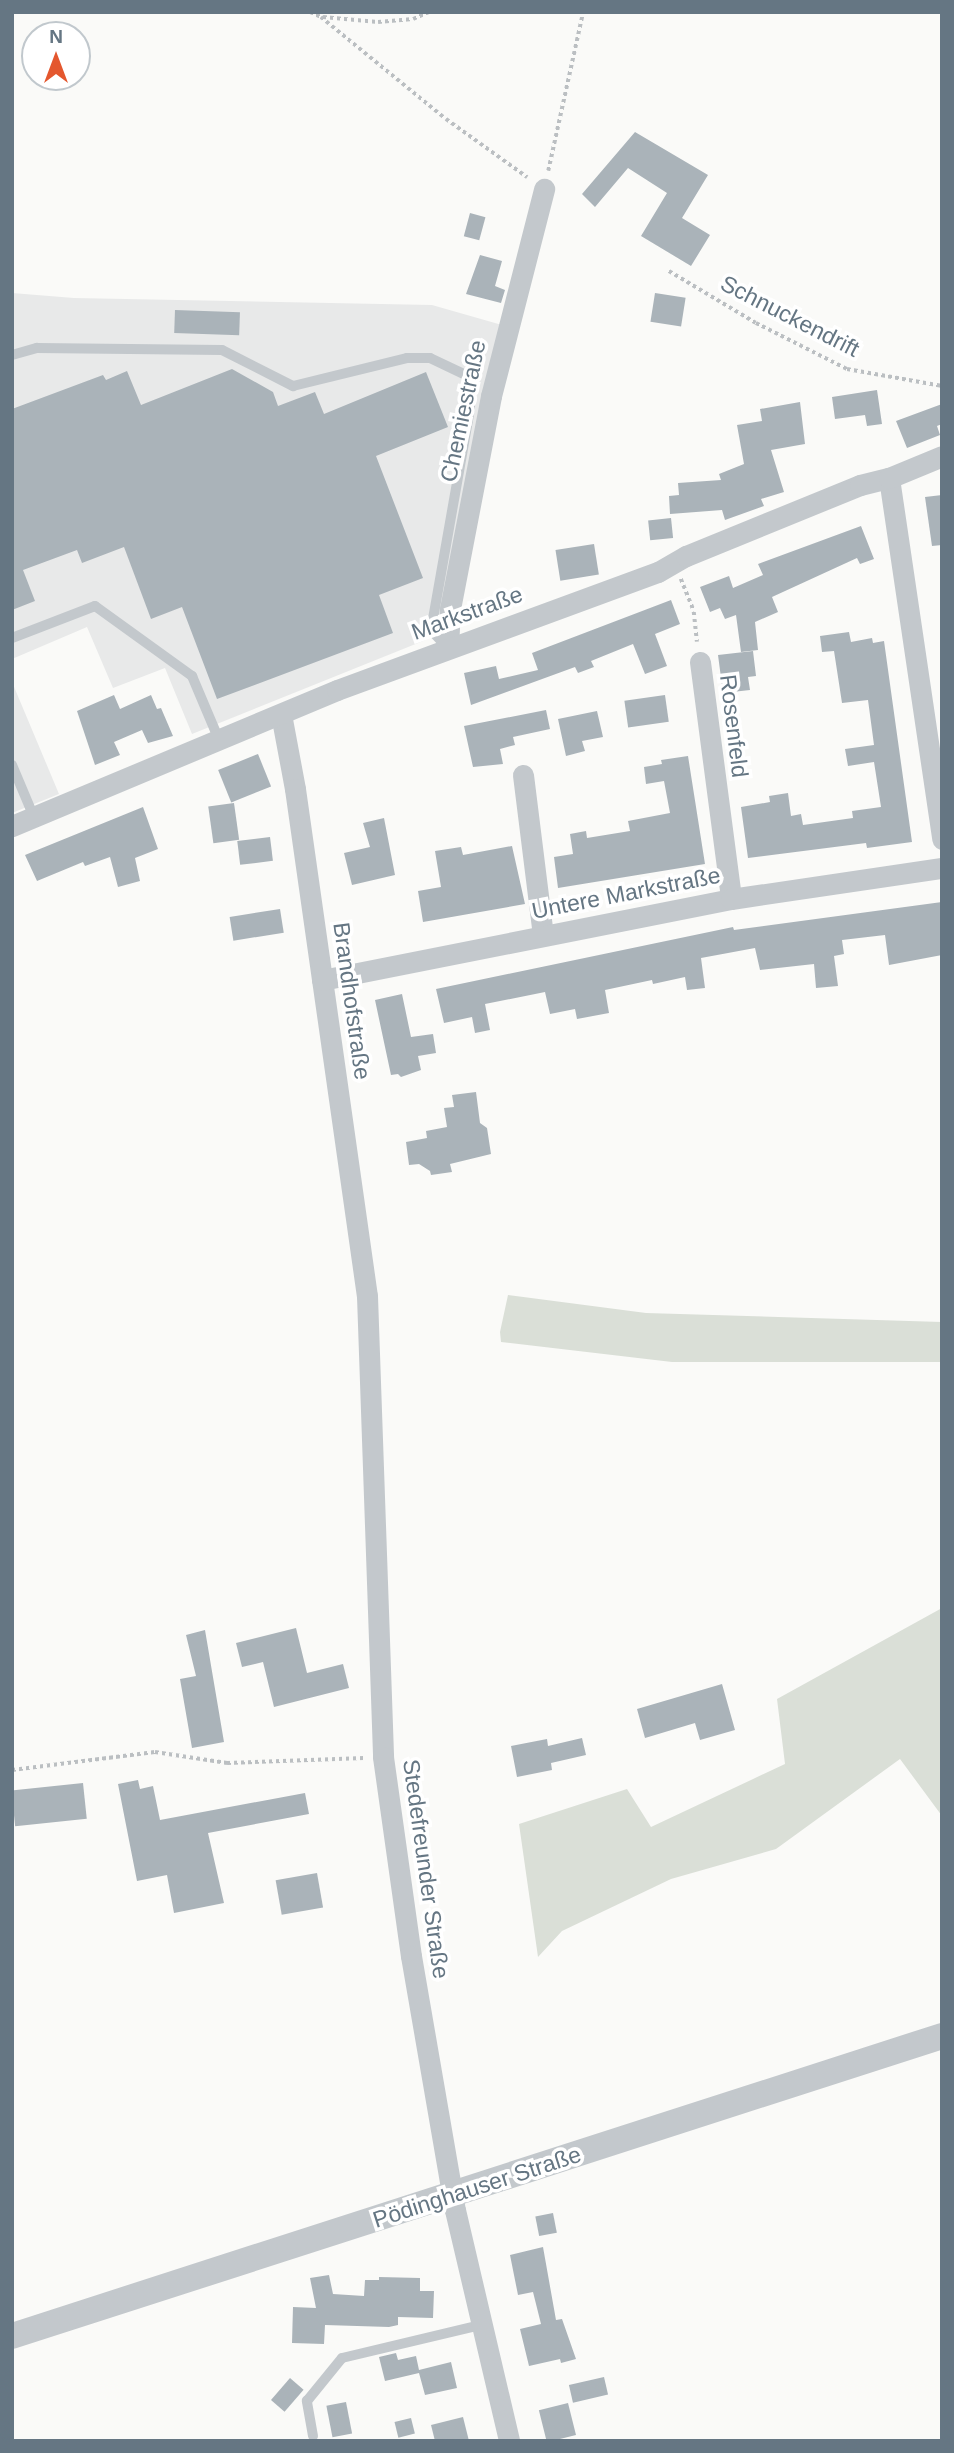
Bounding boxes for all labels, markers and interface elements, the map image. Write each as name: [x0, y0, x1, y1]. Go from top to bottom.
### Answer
north arrow: [21, 21, 91, 91]
text: N: [49, 26, 63, 47]
street label: Schnuckendrift: [716, 269, 864, 363]
street label: Chemiestraße: [434, 337, 492, 485]
street label: Markstraße: [408, 580, 526, 646]
street label: Rosenfeld: [714, 673, 754, 779]
street label: Untere Markstraße: [529, 861, 723, 925]
street label: Brandhofstraße: [327, 921, 377, 1081]
street label: Stedefreunder Straße: [397, 1758, 455, 1980]
street label: Pödinghauser Straße: [369, 2140, 585, 2234]

